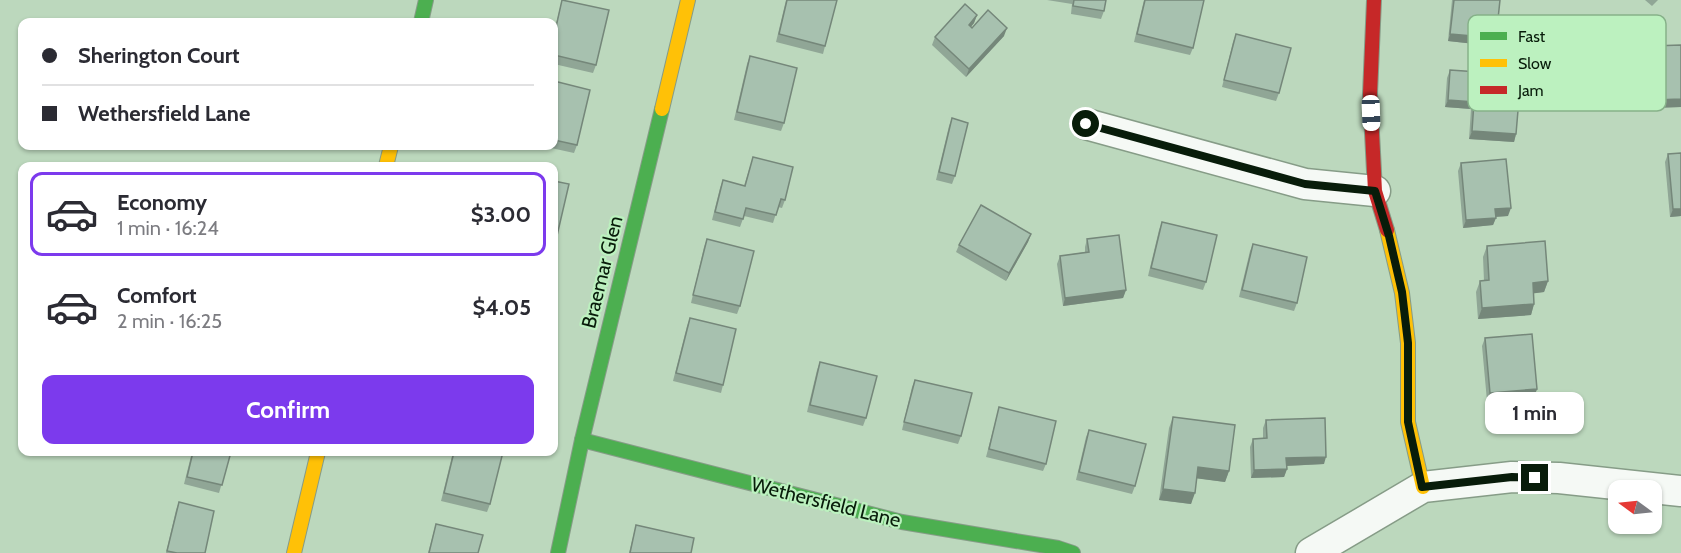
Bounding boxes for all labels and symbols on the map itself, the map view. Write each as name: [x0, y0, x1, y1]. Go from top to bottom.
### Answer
legend: [1468, 15, 1666, 111]
text: Fast: [1518, 27, 1546, 46]
text: Slow: [1518, 54, 1552, 73]
text: Jam: [1517, 81, 1544, 100]
car: [1361, 95, 1381, 131]
route start: [1072, 110, 1099, 137]
street label: Braemar Glen: [576, 213, 628, 331]
callout: 1 min: [1486, 391, 1585, 433]
route end: [1521, 464, 1548, 491]
street label: Wethersfield Lane: [749, 472, 903, 532]
north arrow: [1608, 480, 1662, 534]

